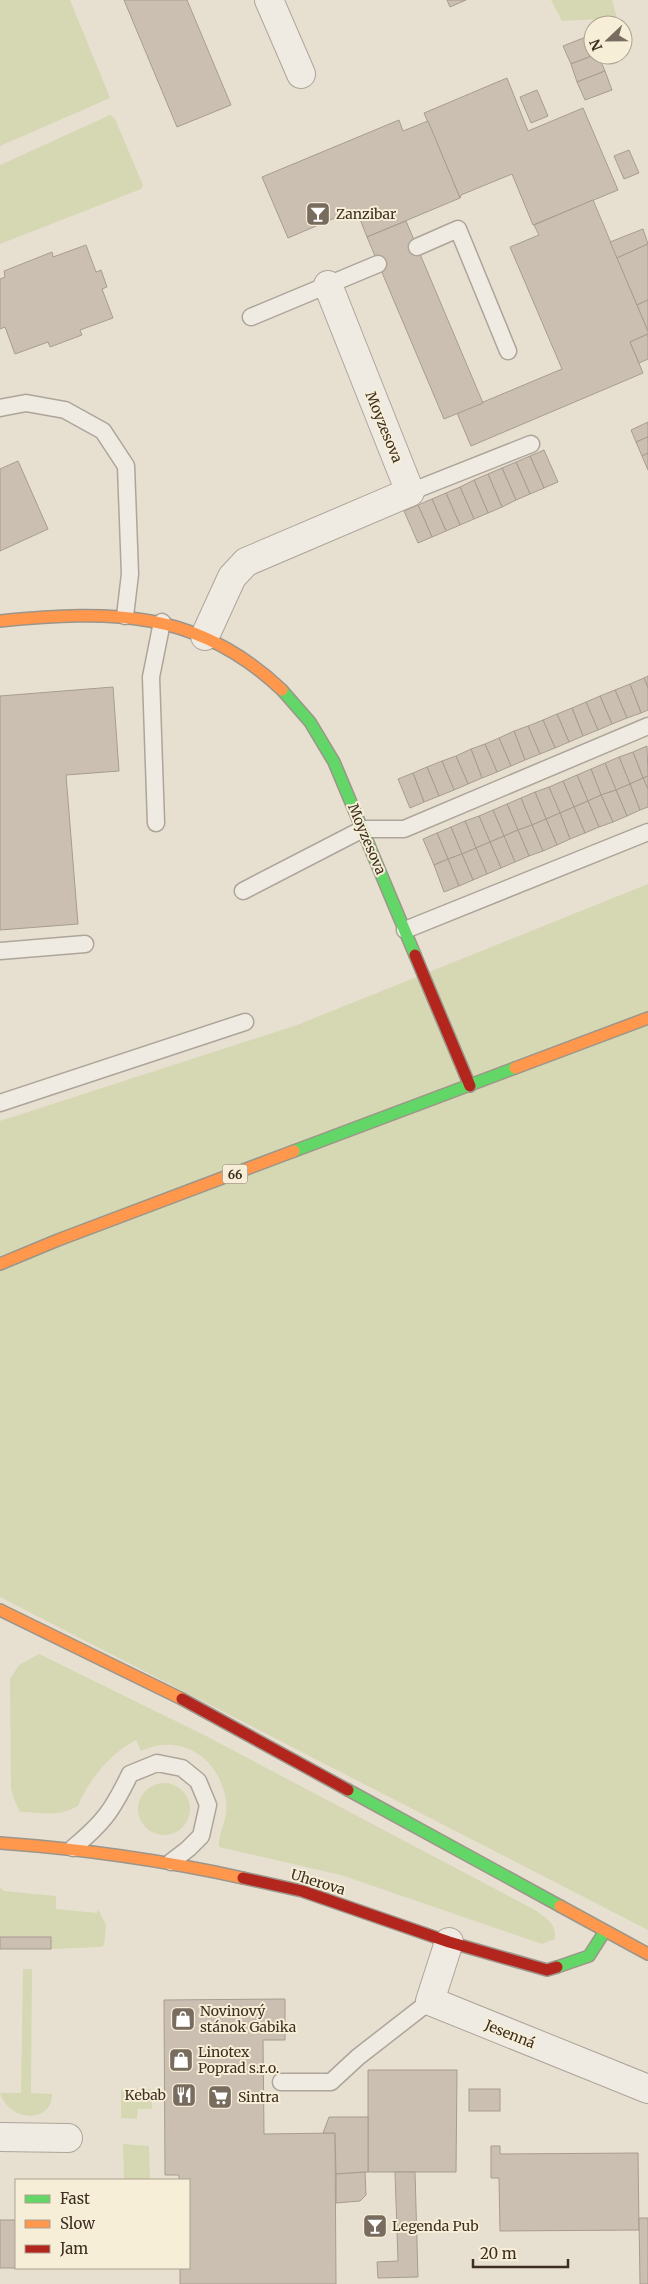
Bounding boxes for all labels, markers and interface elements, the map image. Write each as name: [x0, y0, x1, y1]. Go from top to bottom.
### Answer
north arrow: [583, 15, 633, 65]
text: N: [586, 36, 606, 53]
bar icon: Zanzibar: [305, 201, 331, 227]
place label: Zanzibar: [336, 205, 396, 223]
street label: Moyzesova: [362, 389, 407, 466]
street label: Moyzesova: [344, 801, 390, 878]
road number: 66: [222, 1164, 248, 1184]
street label: Uherova: [288, 1865, 348, 1899]
place label: Novinový stánok Gabika: [200, 2002, 297, 2036]
shop icon: Novinový stánok Gabika: [170, 2006, 196, 2032]
street label: Jesenná: [481, 2015, 538, 2052]
place label: Linotex Poprad s.r.o.: [198, 2043, 279, 2077]
shop icon: Linotex Poprad s.r.o.: [168, 2047, 194, 2073]
restaurant icon: Kebab: [171, 2082, 197, 2108]
supermarket icon: Sintra: [207, 2084, 233, 2110]
place label: Kebab: [125, 2086, 166, 2104]
place label: Sintra: [238, 2088, 279, 2106]
legend: [15, 2179, 190, 2269]
text: Fast: [60, 2189, 90, 2208]
bar icon: Legenda Pub: [362, 2213, 388, 2239]
text: Slow: [60, 2214, 95, 2233]
place label: Legenda Pub: [392, 2217, 479, 2235]
scale bar: [473, 2236, 568, 2268]
text: Jam: [59, 2239, 88, 2258]
text: 20 m: [480, 2244, 517, 2263]

